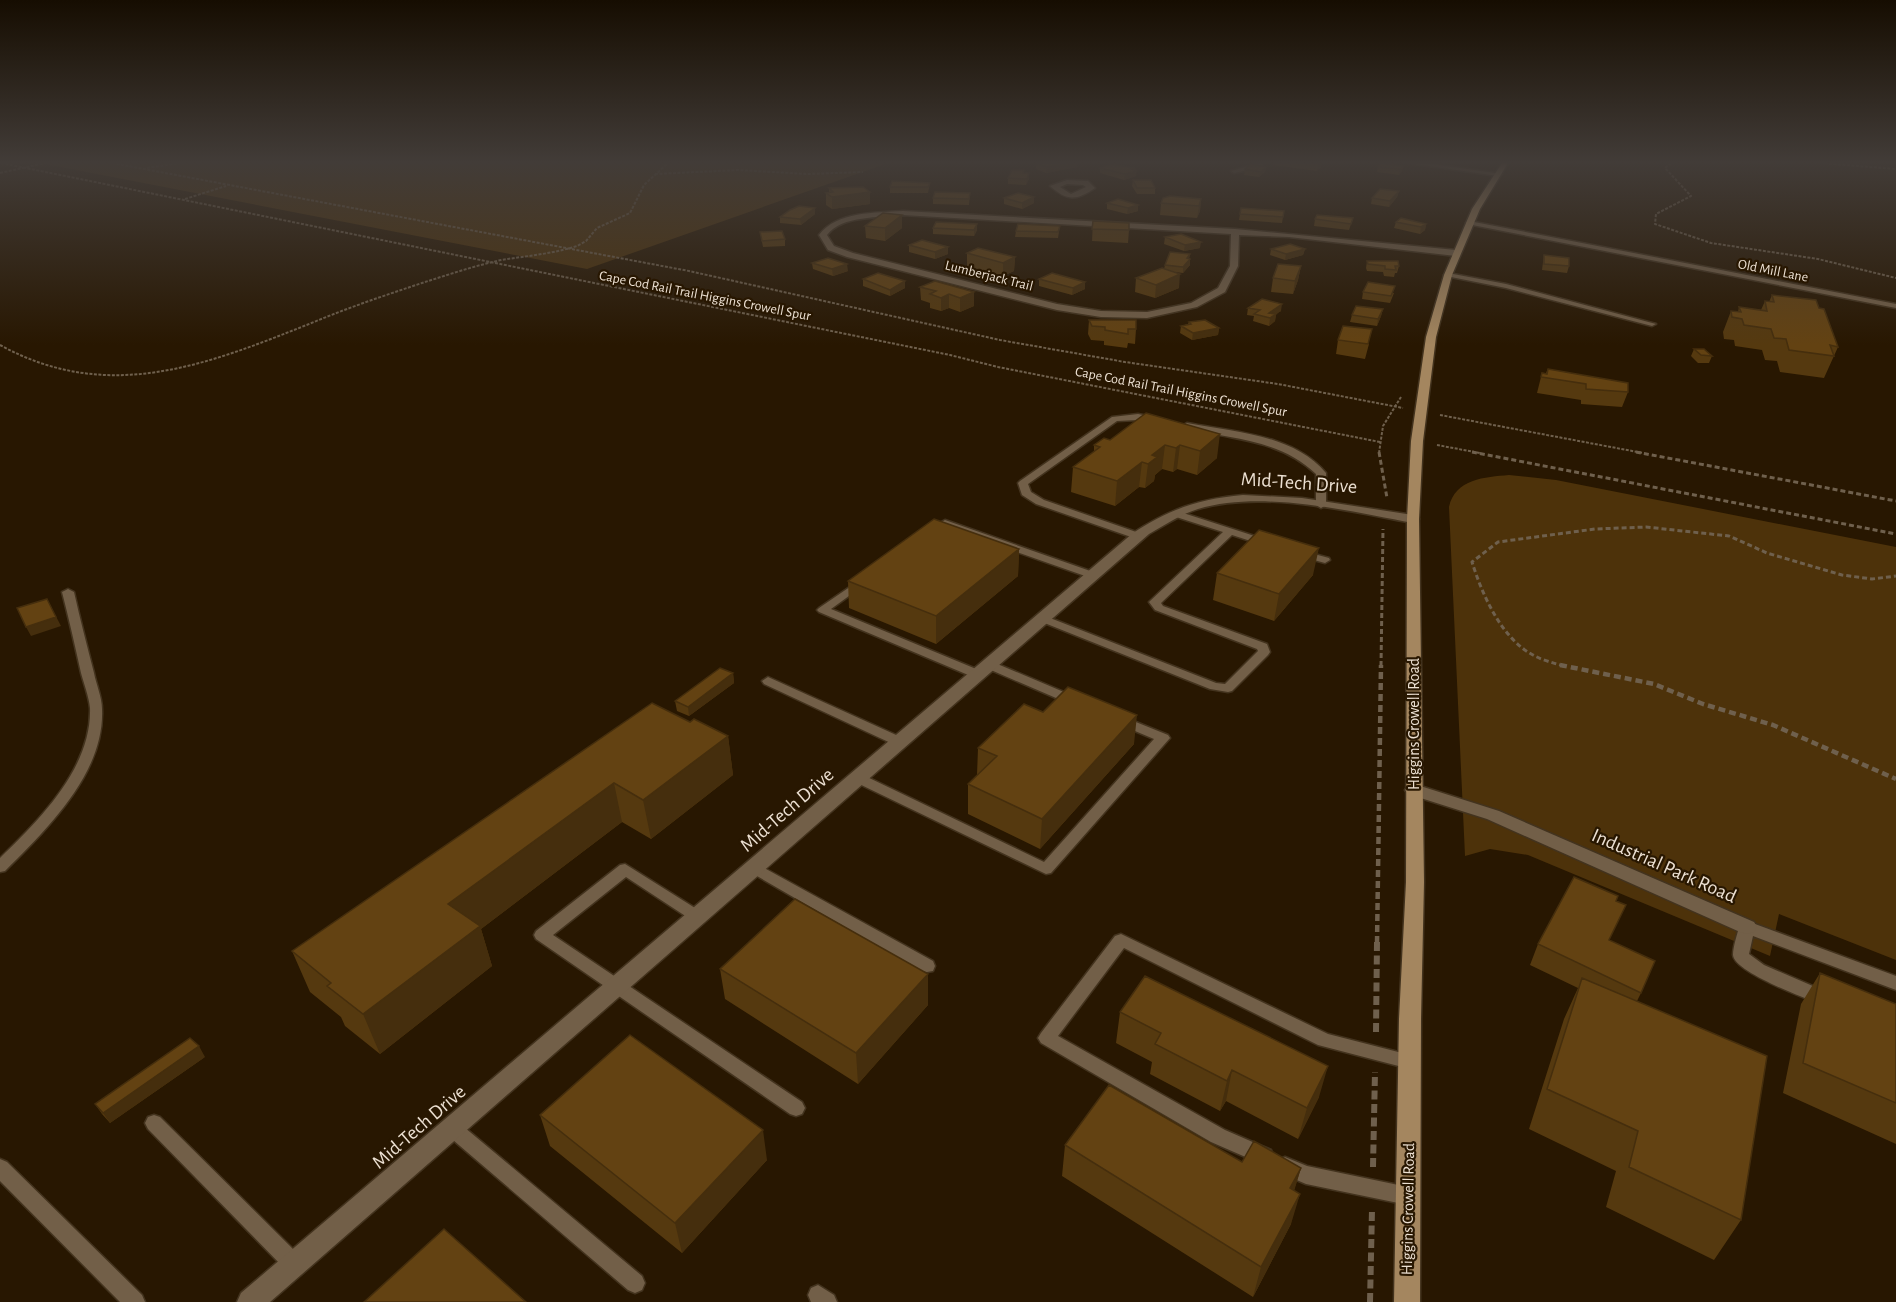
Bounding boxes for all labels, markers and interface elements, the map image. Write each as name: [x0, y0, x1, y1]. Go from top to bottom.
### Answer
street label: Old Mill Lane: [1737, 257, 1809, 285]
street label: Lumberjack Trail: [944, 258, 1034, 294]
street label: Cape Cod Rail Trail Higgins Crowell Spur: [598, 269, 812, 323]
street label: Cape Cod Rail Trail Higgins Crowell Spur: [1074, 365, 1288, 419]
street label: Mid-Tech Drive: [1240, 469, 1358, 497]
street label: Higgins Crowell Road: [1406, 658, 1422, 790]
street label: Mid-Tech Drive: [737, 764, 837, 856]
street label: Industrial Park Road: [1589, 825, 1739, 907]
street label: Mid-Tech Drive: [369, 1081, 469, 1173]
street label: Higgins Crowell Road: [1399, 1143, 1417, 1275]

